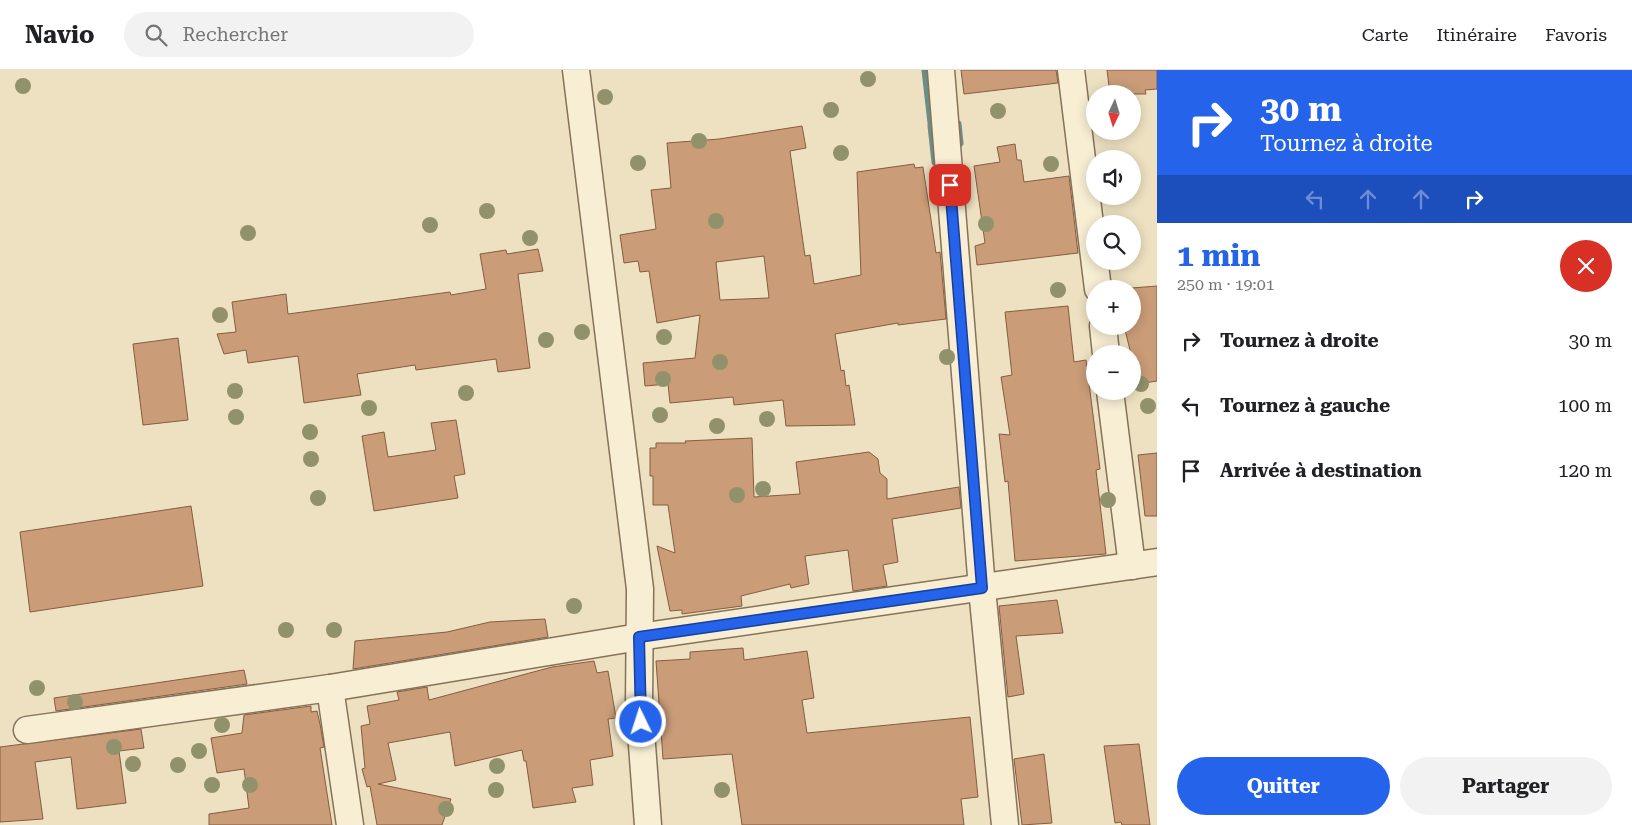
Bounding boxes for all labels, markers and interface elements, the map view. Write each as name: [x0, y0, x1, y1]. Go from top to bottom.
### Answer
search box: [124, 12, 474, 57]
text: Navio: [25, 21, 94, 49]
icon: search: [142, 21, 170, 49]
text: Rechercher: [182, 23, 288, 46]
text: Carte: [1362, 24, 1408, 45]
text: Itinéraire: [1436, 24, 1517, 45]
text: Favoris: [1545, 24, 1607, 45]
north arrow: [1086, 85, 1141, 140]
map controls: [1086, 85, 1141, 400]
text: 30 m: [1260, 89, 1342, 130]
icon: right: [1177, 90, 1242, 155]
text: Tournez à droite: [1260, 131, 1433, 156]
button: sound: [1086, 150, 1141, 205]
pin: [929, 164, 971, 206]
icon: arrive: [936, 171, 964, 199]
icon: left: [1301, 185, 1329, 213]
icon: ahead: [1354, 185, 1382, 213]
icon: ahead: [1407, 185, 1435, 213]
icon: right: [1460, 185, 1488, 213]
button: search: [1086, 215, 1141, 270]
text: 1 min: [1177, 238, 1260, 273]
button: close: [1560, 240, 1612, 292]
text: 250 m · 19:01: [1177, 275, 1275, 294]
button: +: [1086, 280, 1141, 335]
icon: right: [1177, 327, 1205, 355]
text: Tournez à droite: [1220, 329, 1379, 352]
text: 30 m: [1569, 329, 1612, 352]
button: −: [1086, 345, 1141, 400]
icon: left: [1177, 392, 1205, 420]
text: Tournez à gauche: [1220, 394, 1390, 417]
text: 100 m: [1558, 394, 1612, 417]
icon: arrive: [1177, 457, 1205, 485]
text: Arrivée à destination: [1220, 459, 1422, 482]
text: 120 m: [1558, 459, 1612, 482]
position arrow: [614, 695, 666, 747]
button: Quitter: [1177, 757, 1390, 815]
button: Partager: [1400, 757, 1612, 815]

